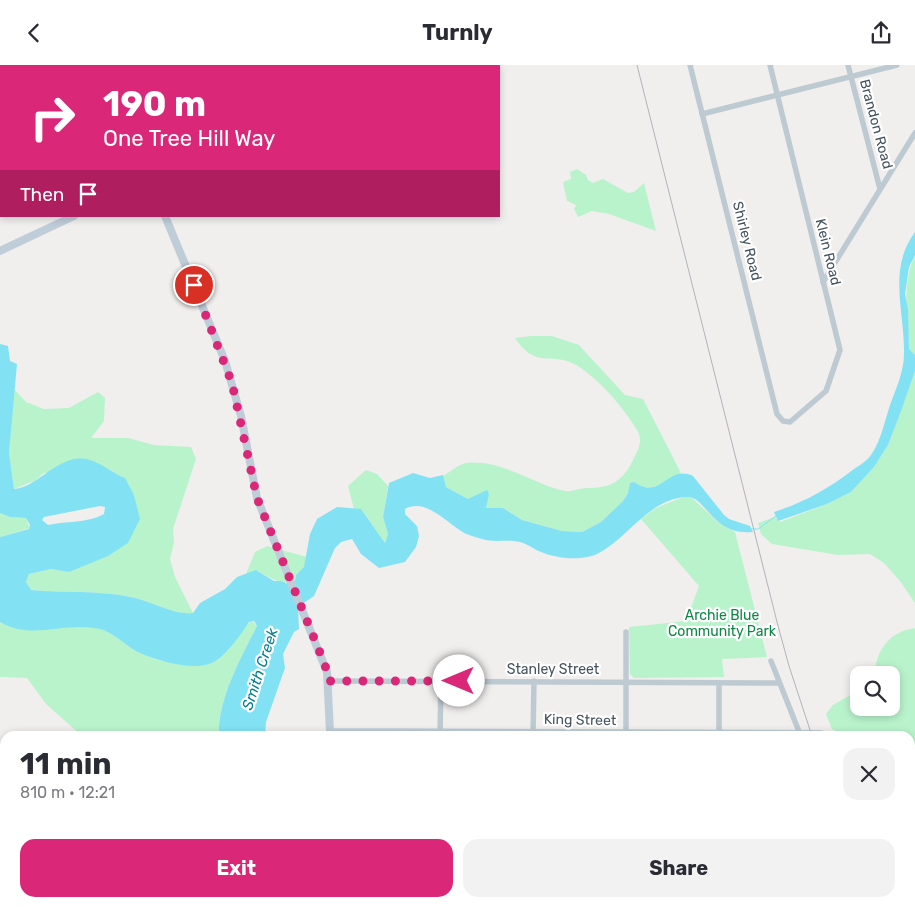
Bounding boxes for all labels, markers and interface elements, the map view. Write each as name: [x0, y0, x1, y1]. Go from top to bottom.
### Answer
icon: back: [20, 19, 48, 47]
text: Turnly: [422, 19, 493, 46]
icon: share: [867, 19, 895, 47]
street label: Brandon Road: [856, 77, 896, 171]
text: 190 m: [103, 83, 206, 125]
icon: right: [20, 85, 85, 150]
text: One Tree Hill Way: [103, 125, 275, 152]
icon: arrive: [74, 180, 102, 208]
text: Then: [20, 183, 64, 206]
street label: Shirley Road: [729, 200, 765, 282]
street label: Klein Road: [812, 217, 844, 287]
pin: [173, 264, 215, 306]
icon: arrive: [180, 271, 208, 299]
park label: Archie Blue Community Park: [668, 607, 777, 640]
water label: Smith Creek: [238, 626, 282, 712]
position arrow: [432, 654, 484, 706]
street label: Stanley Street: [507, 661, 600, 678]
map controls: [850, 666, 900, 716]
button: search: [850, 666, 900, 716]
street label: King Street: [544, 711, 617, 729]
text: 11 min: [20, 746, 112, 782]
button: close: [843, 748, 895, 800]
text: 810 m · 12:21: [20, 783, 115, 802]
button: Exit: [20, 839, 453, 897]
button: Share: [463, 839, 895, 897]

